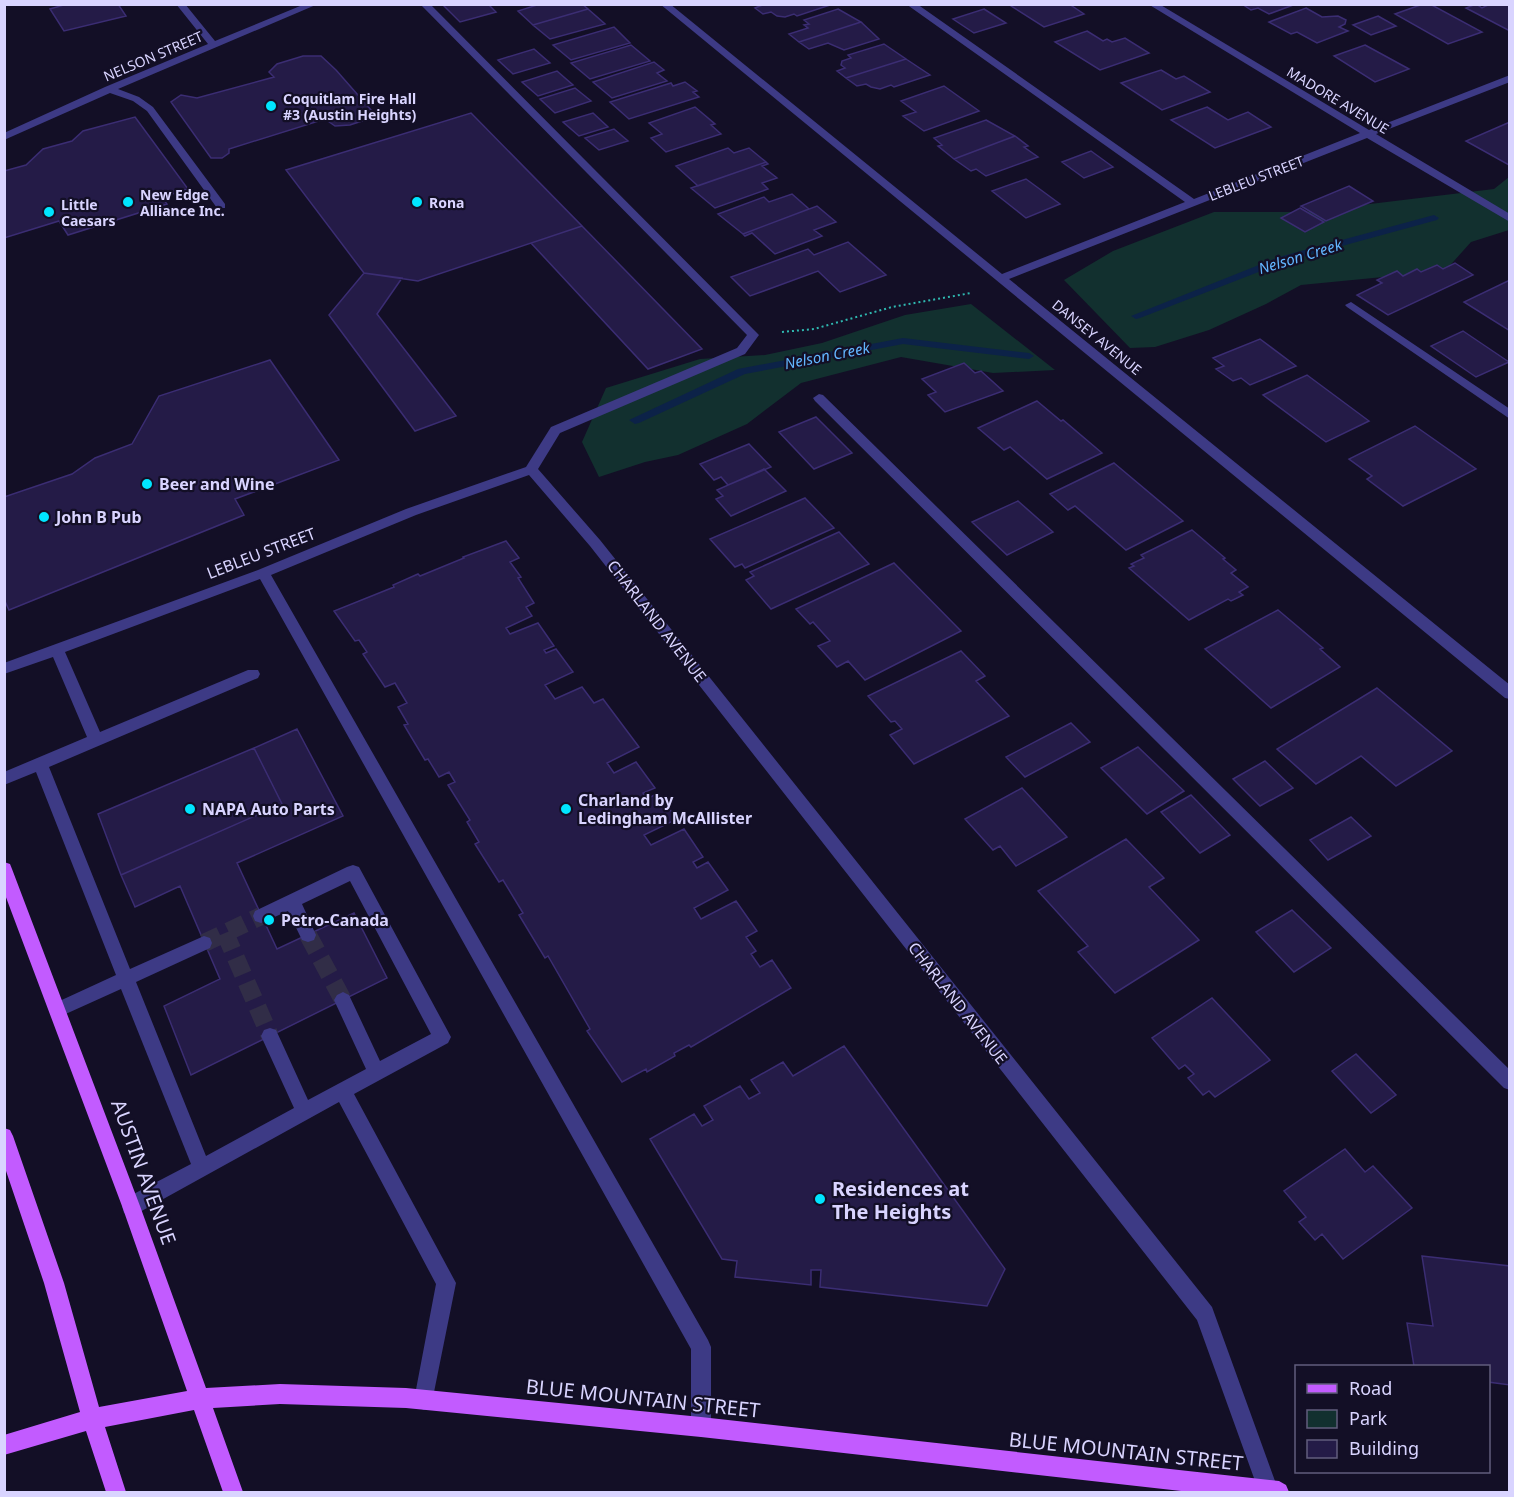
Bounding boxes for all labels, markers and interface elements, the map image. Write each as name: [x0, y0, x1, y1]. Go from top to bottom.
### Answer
street label: NELSON STREET: [100, 26, 206, 85]
street label: MADORE AVENUE: [1283, 62, 1393, 138]
place label: Coquitlam Fire Hall #3 (Austin Heights): [283, 89, 417, 124]
marker: Coquitlam Fire Hall #3 (Austin Heights): [264, 99, 278, 113]
street label: LEBLEU STREET: [1206, 151, 1307, 205]
place label: New Edge Alliance Inc.: [140, 185, 225, 220]
place label: Rona: [429, 193, 464, 212]
place label: Little Caesars: [61, 195, 115, 230]
marker: New Edge Alliance Inc.: [121, 195, 135, 209]
marker: Rona: [410, 195, 424, 209]
marker: Little Caesars: [42, 205, 56, 219]
water label: Nelson Creek: [1256, 234, 1345, 278]
street label: DANSEY AVENUE: [1048, 295, 1146, 379]
water label: Nelson Creek: [783, 337, 872, 373]
place label: Beer and Wine: [159, 473, 275, 495]
marker: Beer and Wine: [140, 477, 154, 491]
place label: John B Pub: [54, 506, 142, 528]
marker: John B Pub: [37, 510, 51, 524]
street label: LEBLEU STREET: [203, 522, 319, 584]
street label: CHARLAND AVENUE: [602, 555, 712, 687]
place label: Charland by Ledingham McAllister: [578, 789, 752, 829]
place label: NAPA Auto Parts: [202, 798, 335, 820]
marker: NAPA Auto Parts: [183, 802, 197, 816]
marker: Charland by Ledingham McAllister: [559, 802, 573, 816]
place label: Petro-Canada: [281, 909, 389, 931]
marker: Petro-Canada: [262, 913, 276, 927]
street label: CHARLAND AVENUE: [903, 937, 1013, 1069]
street label: AUSTIN AVENUE: [105, 1096, 183, 1248]
place label: Residences at The Heights: [832, 1175, 969, 1225]
marker: Residences at The Heights: [813, 1192, 827, 1206]
legend: [1295, 1365, 1490, 1473]
street label: BLUE MOUNTAIN STREET: [525, 1372, 761, 1424]
text: Road: [1349, 1376, 1392, 1400]
text: Park: [1349, 1406, 1387, 1430]
street label: BLUE MOUNTAIN STREET: [1008, 1425, 1244, 1477]
text: Building: [1349, 1436, 1419, 1460]

